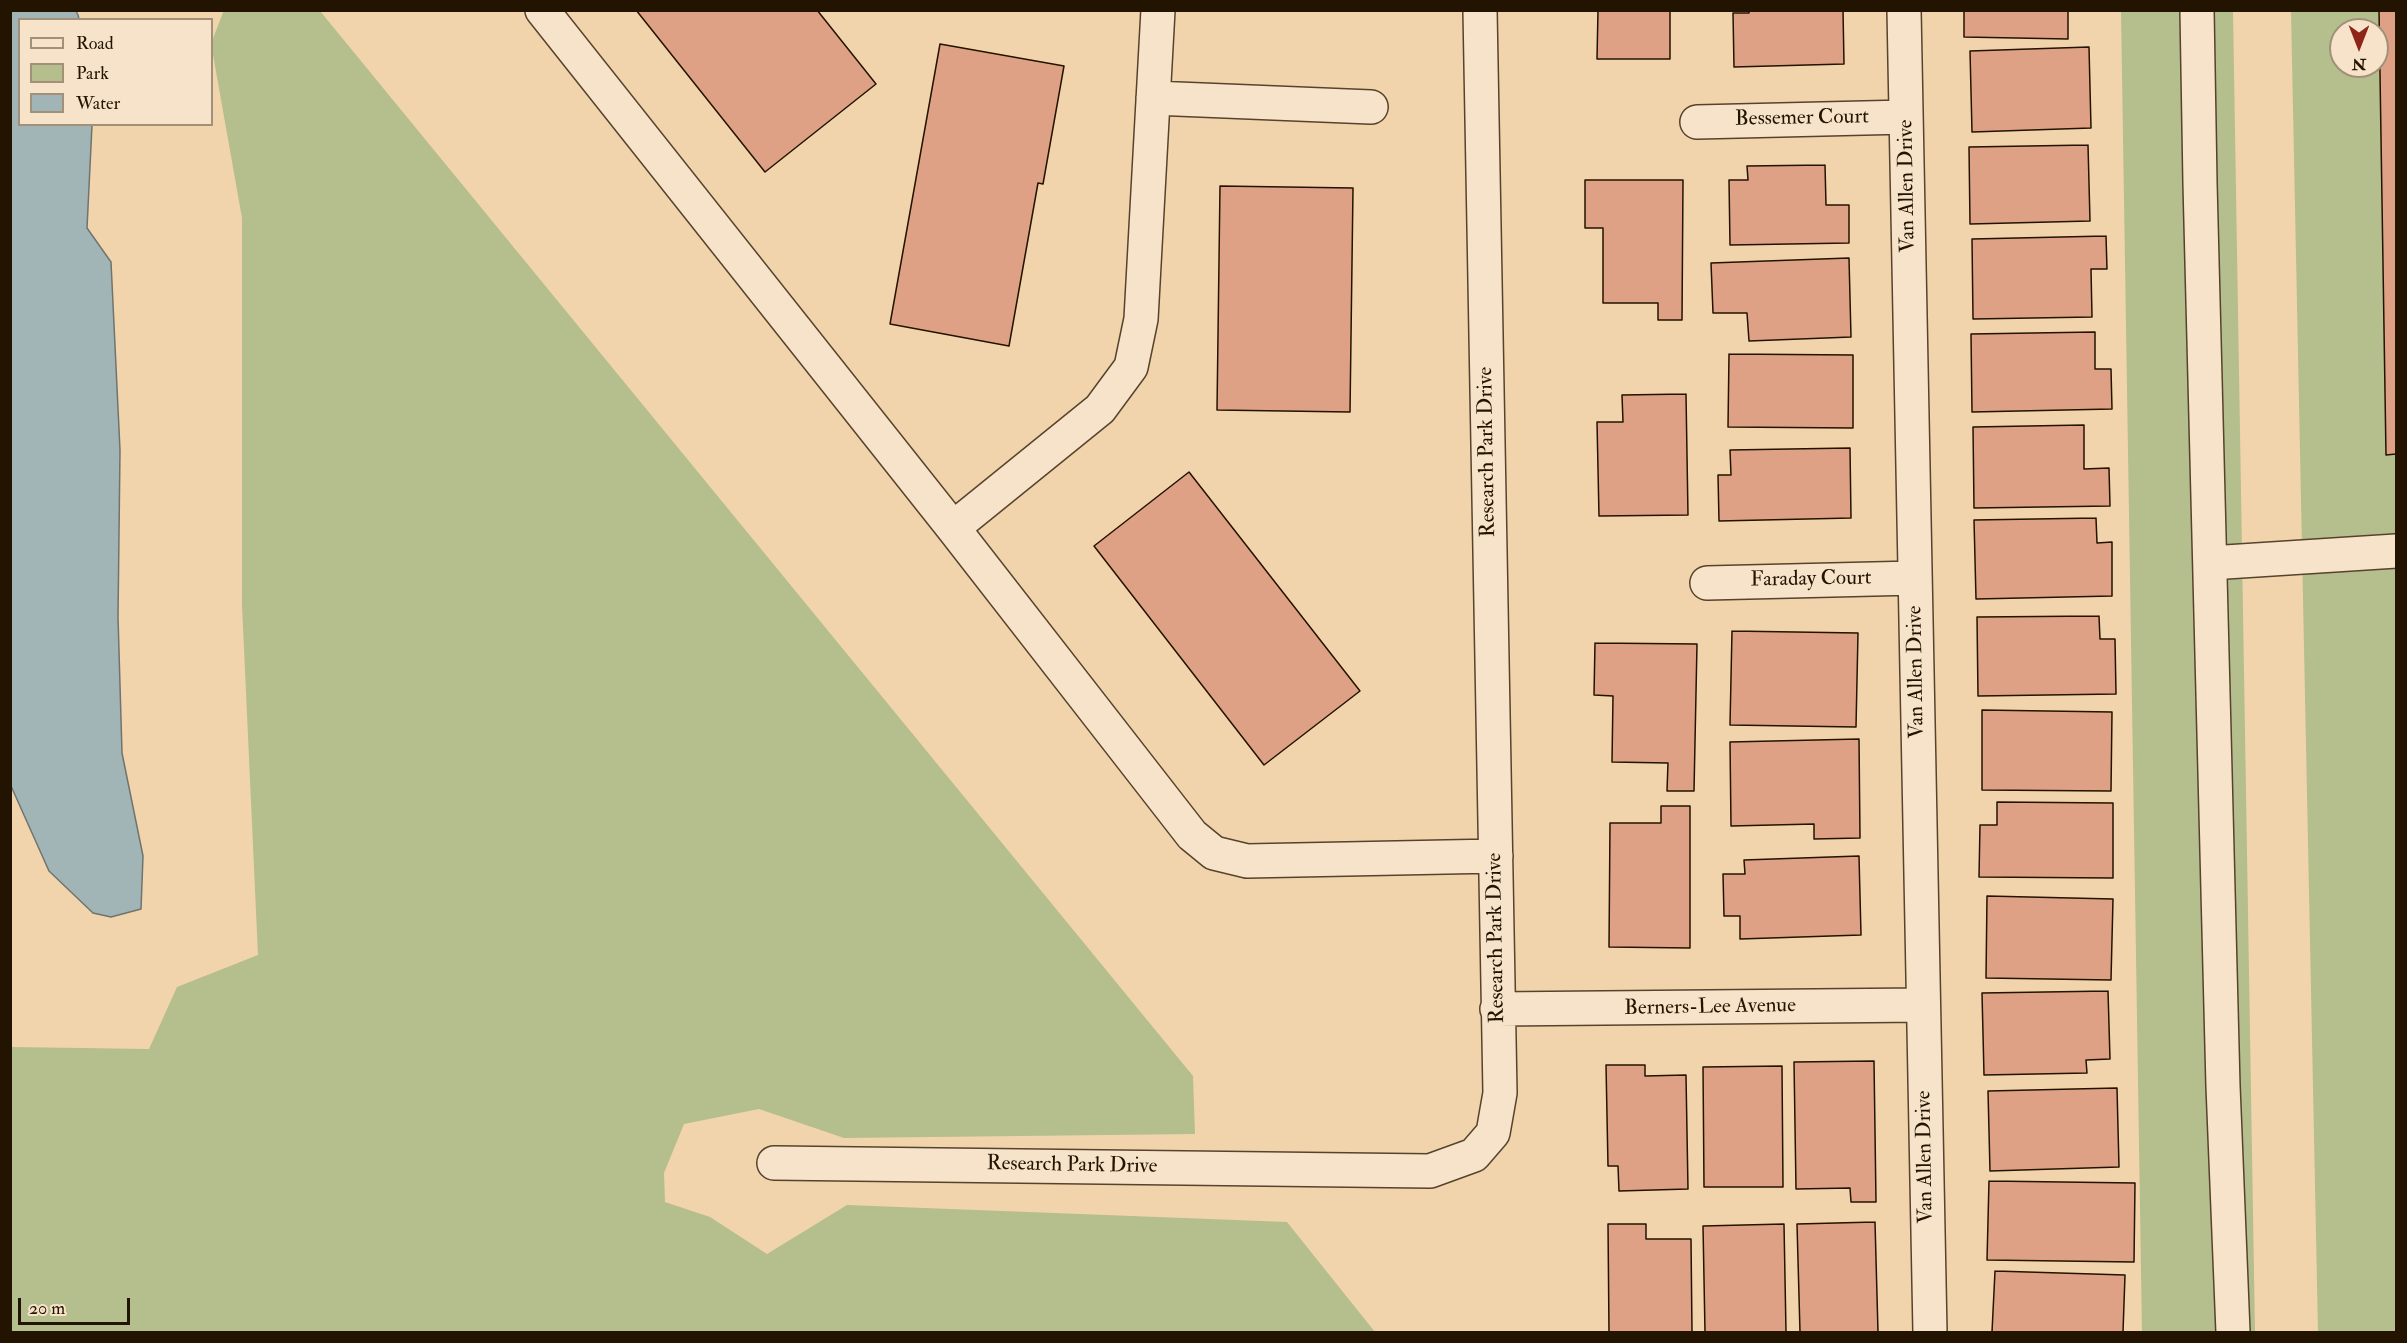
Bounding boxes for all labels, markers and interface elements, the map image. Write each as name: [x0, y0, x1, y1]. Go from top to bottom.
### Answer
legend: [18, 18, 213, 126]
north arrow: [2329, 18, 2389, 78]
text: Road: [76, 32, 114, 55]
text: N: [2352, 54, 2366, 74]
text: Park: [76, 62, 109, 85]
text: Water: [76, 92, 120, 115]
street label: Bessemer Court: [1735, 105, 1869, 133]
street label: Van Allen Drive: [1894, 119, 1922, 253]
street label: Research Park Drive: [1474, 366, 1502, 538]
street label: Faraday Court: [1750, 566, 1872, 594]
street label: Van Allen Drive: [1903, 605, 1931, 739]
street label: Research Park Drive: [1483, 852, 1511, 1024]
street label: Berners-Lee Avenue: [1624, 994, 1796, 1022]
street label: Van Allen Drive: [1912, 1090, 1940, 1224]
street label: Research Park Drive: [986, 1152, 1158, 1180]
scale bar: [21, 1286, 134, 1324]
text: 20 m: [29, 1297, 65, 1320]

